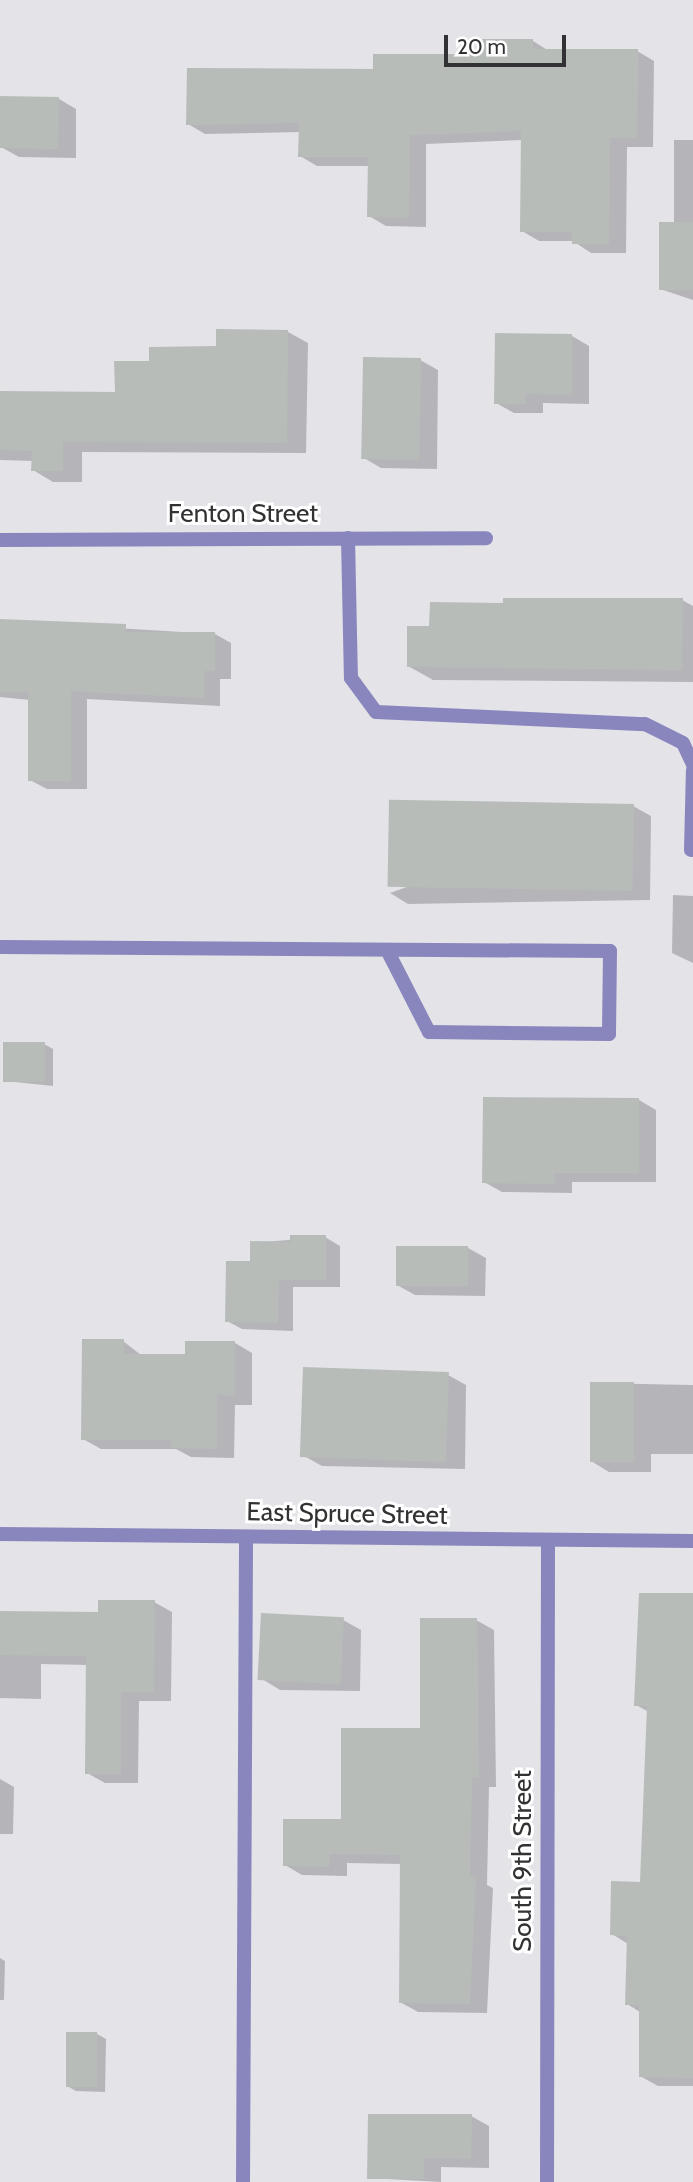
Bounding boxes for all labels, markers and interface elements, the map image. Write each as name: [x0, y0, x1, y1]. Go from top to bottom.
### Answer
scale bar: [448, 21, 570, 65]
text: 20 m: [457, 34, 506, 59]
street label: Fenton Street: [168, 498, 318, 530]
street label: East Spruce Street: [246, 1497, 448, 1531]
street label: South 9th Street: [507, 1770, 539, 1952]

